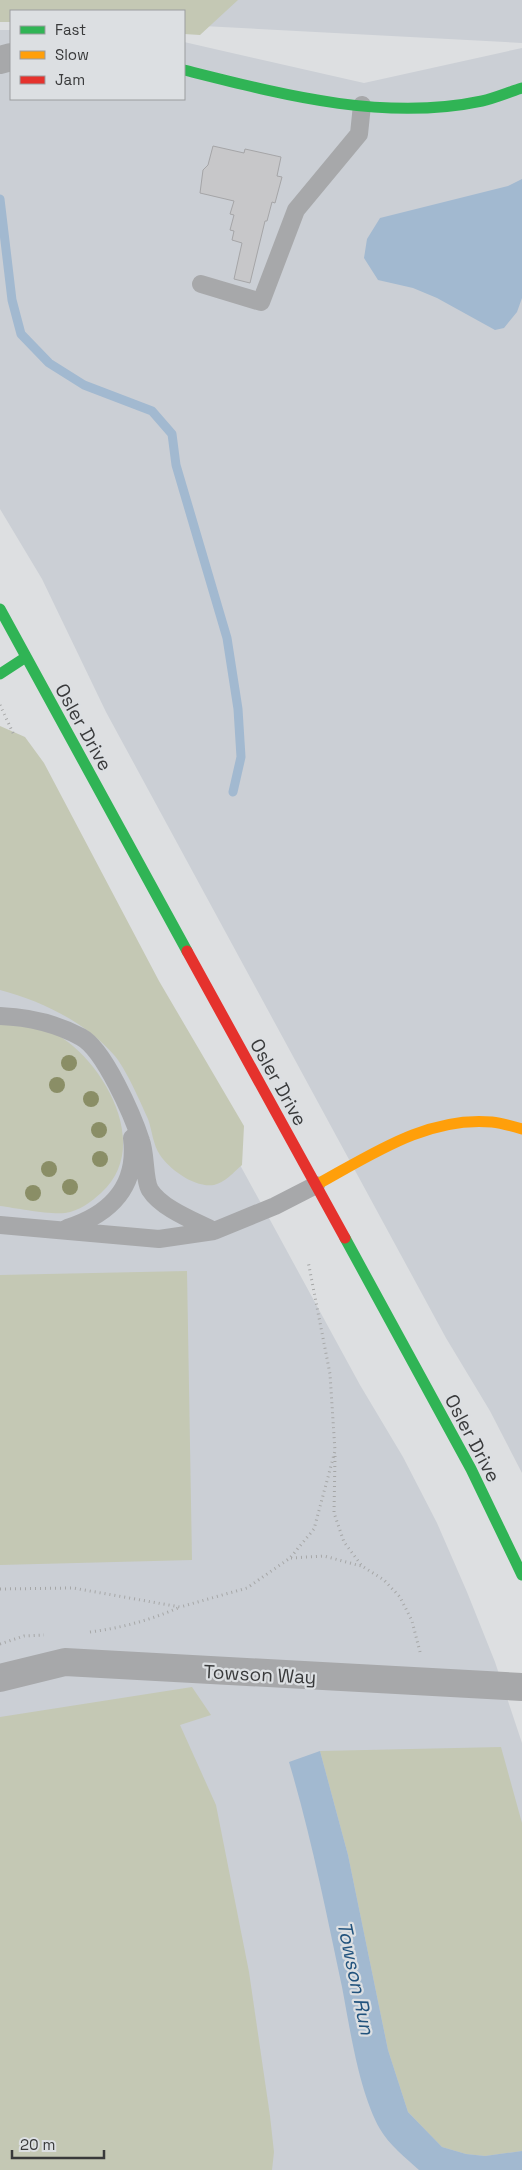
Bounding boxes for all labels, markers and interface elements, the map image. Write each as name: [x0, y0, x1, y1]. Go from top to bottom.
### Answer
legend: [10, 10, 185, 100]
text: Fast: [55, 20, 86, 39]
text: Slow: [55, 45, 89, 64]
text: Jam: [55, 70, 85, 89]
street label: Osler Drive: [49, 679, 118, 775]
street label: Osler Drive: [244, 1034, 313, 1130]
street label: Osler Drive: [439, 1390, 506, 1487]
street label: Towson Way: [203, 1659, 317, 1690]
water label: Towson Run: [331, 1919, 381, 2038]
scale bar: [12, 2128, 105, 2160]
text: 20 m: [20, 2135, 55, 2154]

